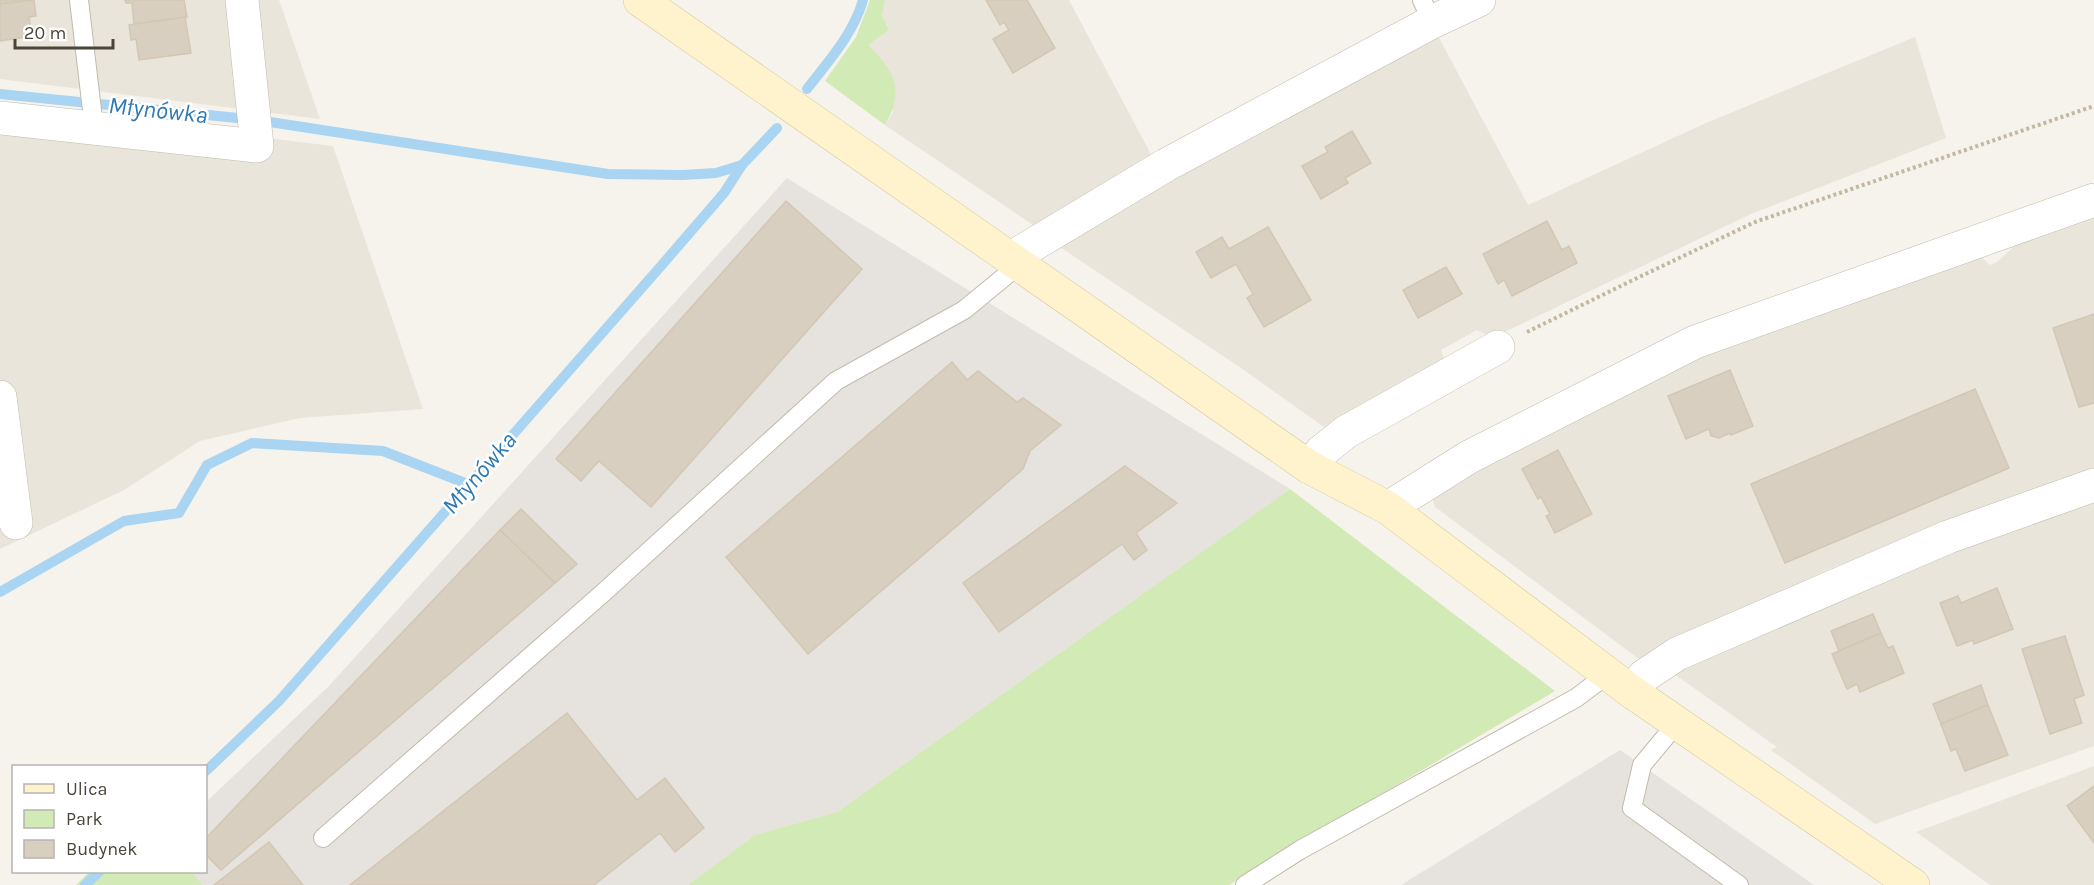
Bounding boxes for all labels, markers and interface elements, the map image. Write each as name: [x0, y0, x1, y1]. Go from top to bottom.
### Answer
scale bar: [15, 12, 112, 50]
text: 20 m: [24, 22, 66, 44]
water label: Młynówka: [107, 91, 209, 129]
water label: Młynówka: [436, 426, 522, 520]
legend: [12, 765, 207, 873]
text: Ulica: [66, 778, 107, 800]
text: Park: [66, 808, 103, 830]
text: Budynek: [66, 838, 137, 860]

